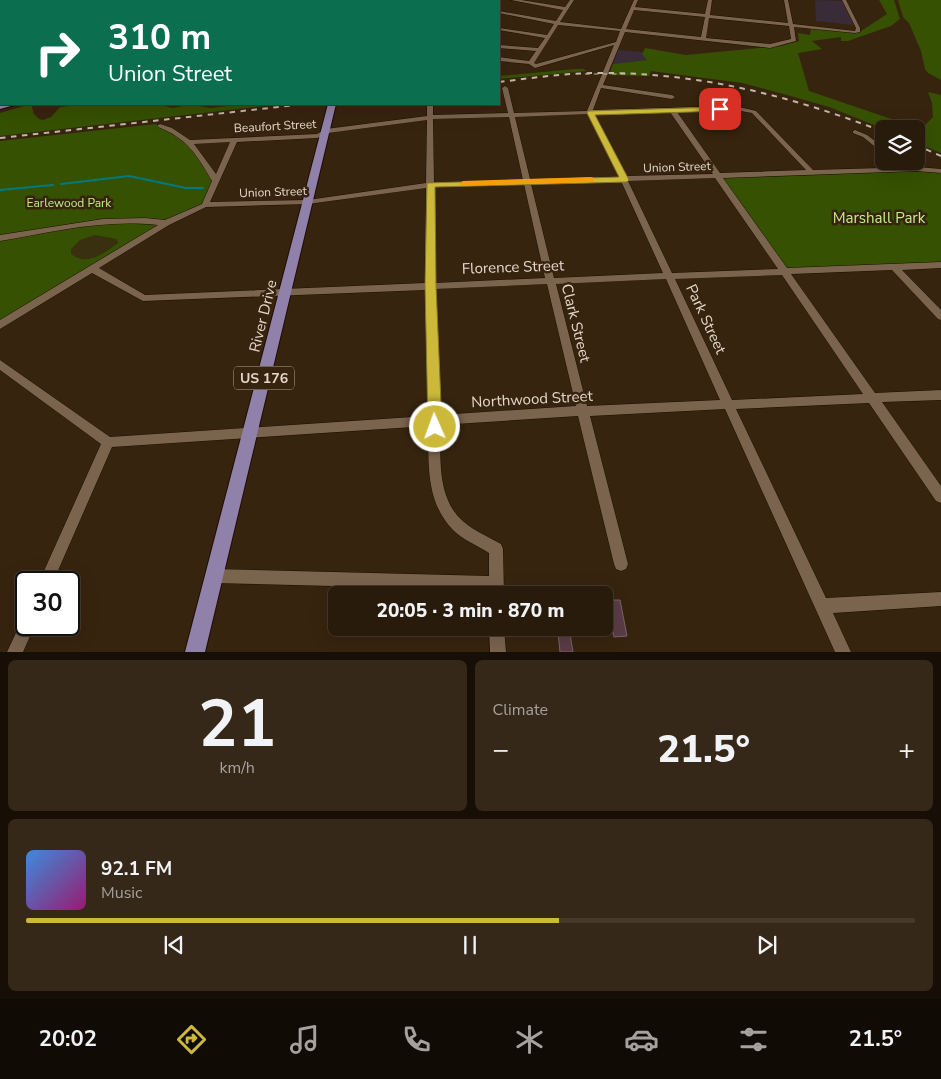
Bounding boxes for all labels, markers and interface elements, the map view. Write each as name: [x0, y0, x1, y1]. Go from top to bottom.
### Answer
text: 310 m: [108, 14, 211, 61]
icon: right: [25, 20, 90, 85]
text: Union Street: [108, 59, 232, 89]
pin: [699, 88, 741, 130]
icon: arrive: [706, 95, 734, 123]
street label: Beaufort Street: [233, 116, 318, 136]
map controls: [875, 120, 925, 170]
button: layers: [875, 120, 925, 170]
street label: Union Street: [643, 158, 712, 176]
street label: Union Street: [239, 183, 308, 201]
park label: Earlewood Park: [27, 195, 112, 211]
park label: Marshall Park: [833, 208, 926, 228]
street label: Florence Street: [462, 255, 565, 279]
street label: River Drive: [244, 278, 282, 354]
street label: Park Street: [681, 281, 731, 358]
street label: Clark Street: [557, 282, 596, 365]
road number: US 176: [234, 366, 294, 389]
street label: Northwood Street: [471, 386, 594, 412]
position arrow: [408, 400, 460, 452]
speed limit sign: 30: [15, 571, 80, 636]
text: 20:05 · 3 min · 870 m: [377, 598, 564, 624]
text: 21: [198, 680, 276, 769]
text: Climate: [493, 699, 548, 721]
text: 21.5°: [657, 724, 750, 775]
text: −: [493, 731, 509, 769]
text: +: [898, 731, 915, 769]
text: km/h: [220, 757, 255, 779]
text: 92.1 FM: [101, 856, 172, 882]
text: Music: [101, 882, 142, 904]
icon: previous: [160, 931, 188, 959]
icon: pause: [456, 931, 484, 959]
icon: next: [753, 931, 781, 959]
icon: directions: [174, 1022, 209, 1057]
icon: music: [287, 1022, 322, 1057]
icon: phone: [399, 1022, 434, 1057]
icon: climate: [512, 1022, 547, 1057]
icon: car: [624, 1022, 659, 1057]
icon: filters: [736, 1022, 771, 1057]
text: 20:02: [39, 1024, 97, 1054]
text: 21.5°: [849, 1024, 902, 1054]

